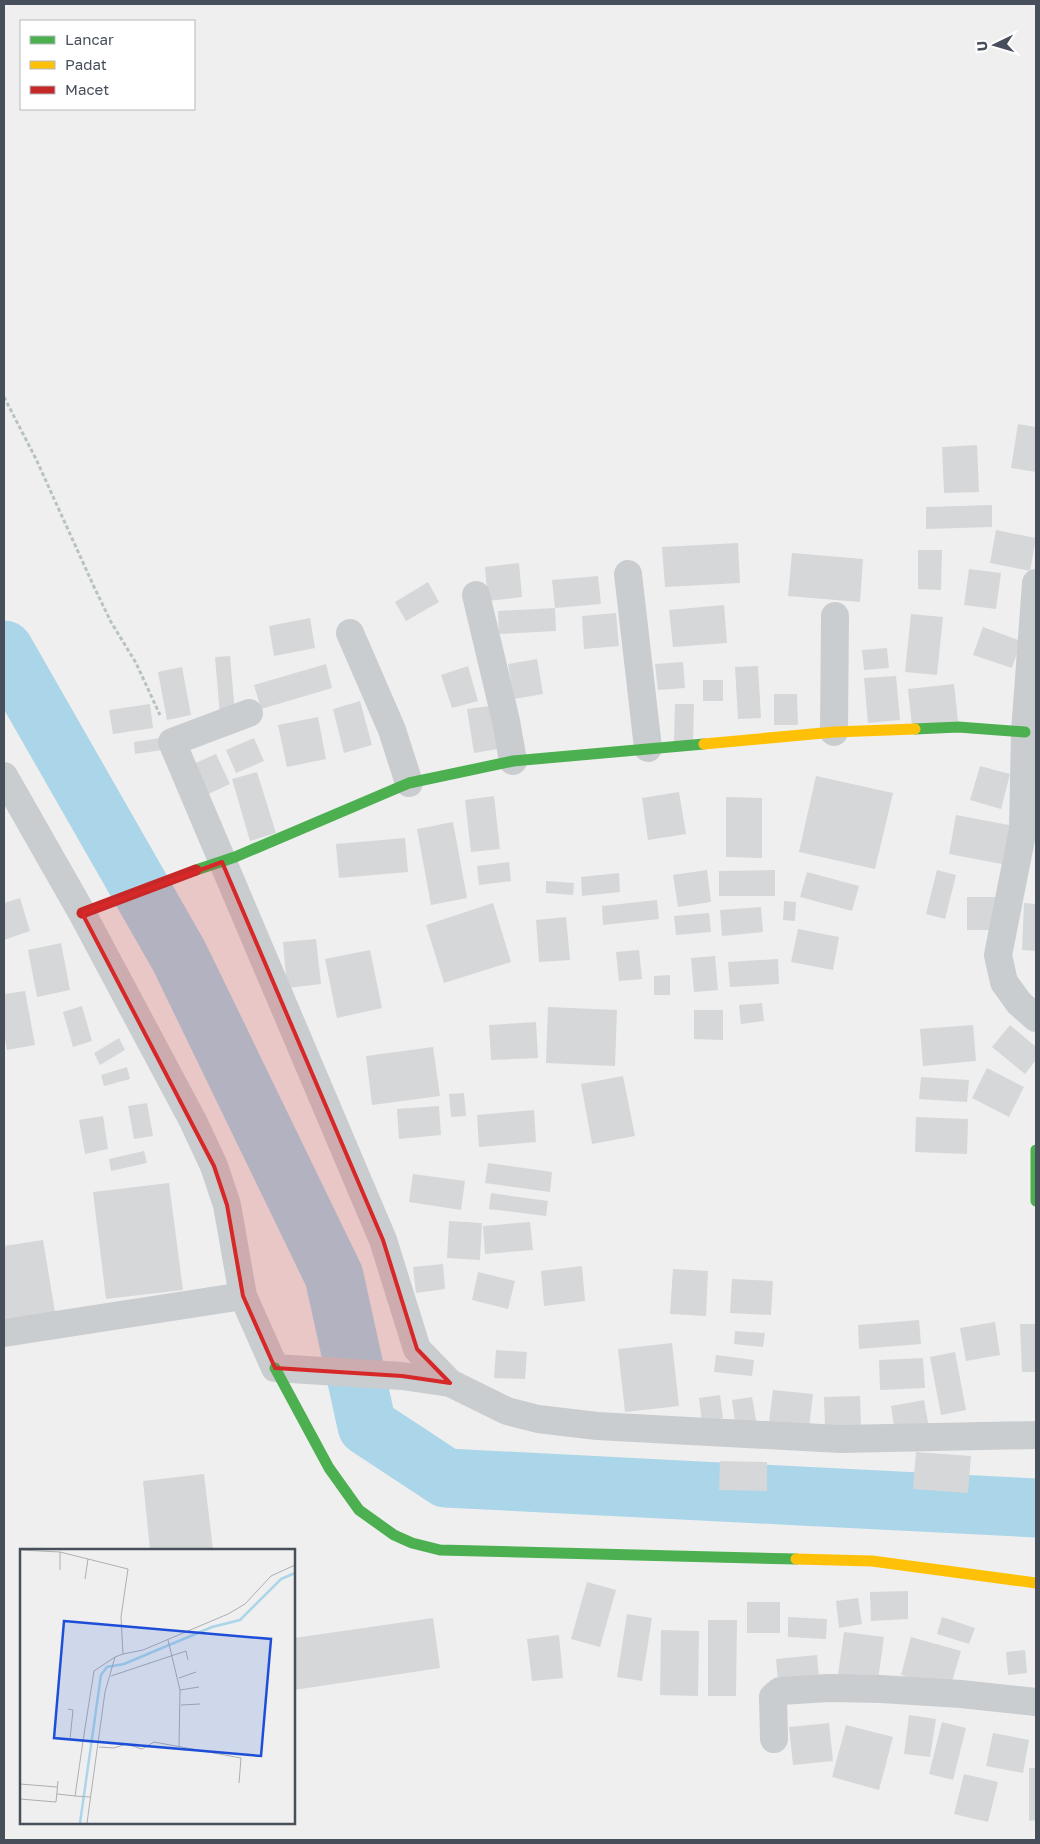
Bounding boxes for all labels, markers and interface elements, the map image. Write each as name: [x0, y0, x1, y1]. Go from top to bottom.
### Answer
legend: [20, 20, 195, 110]
north arrow: [970, 20, 1020, 70]
text: Lancar: [65, 30, 114, 48]
text: U: [973, 40, 990, 52]
text: Padat: [65, 55, 107, 73]
text: Macet: [65, 80, 109, 98]
inset map: [20, 1549, 295, 1824]

